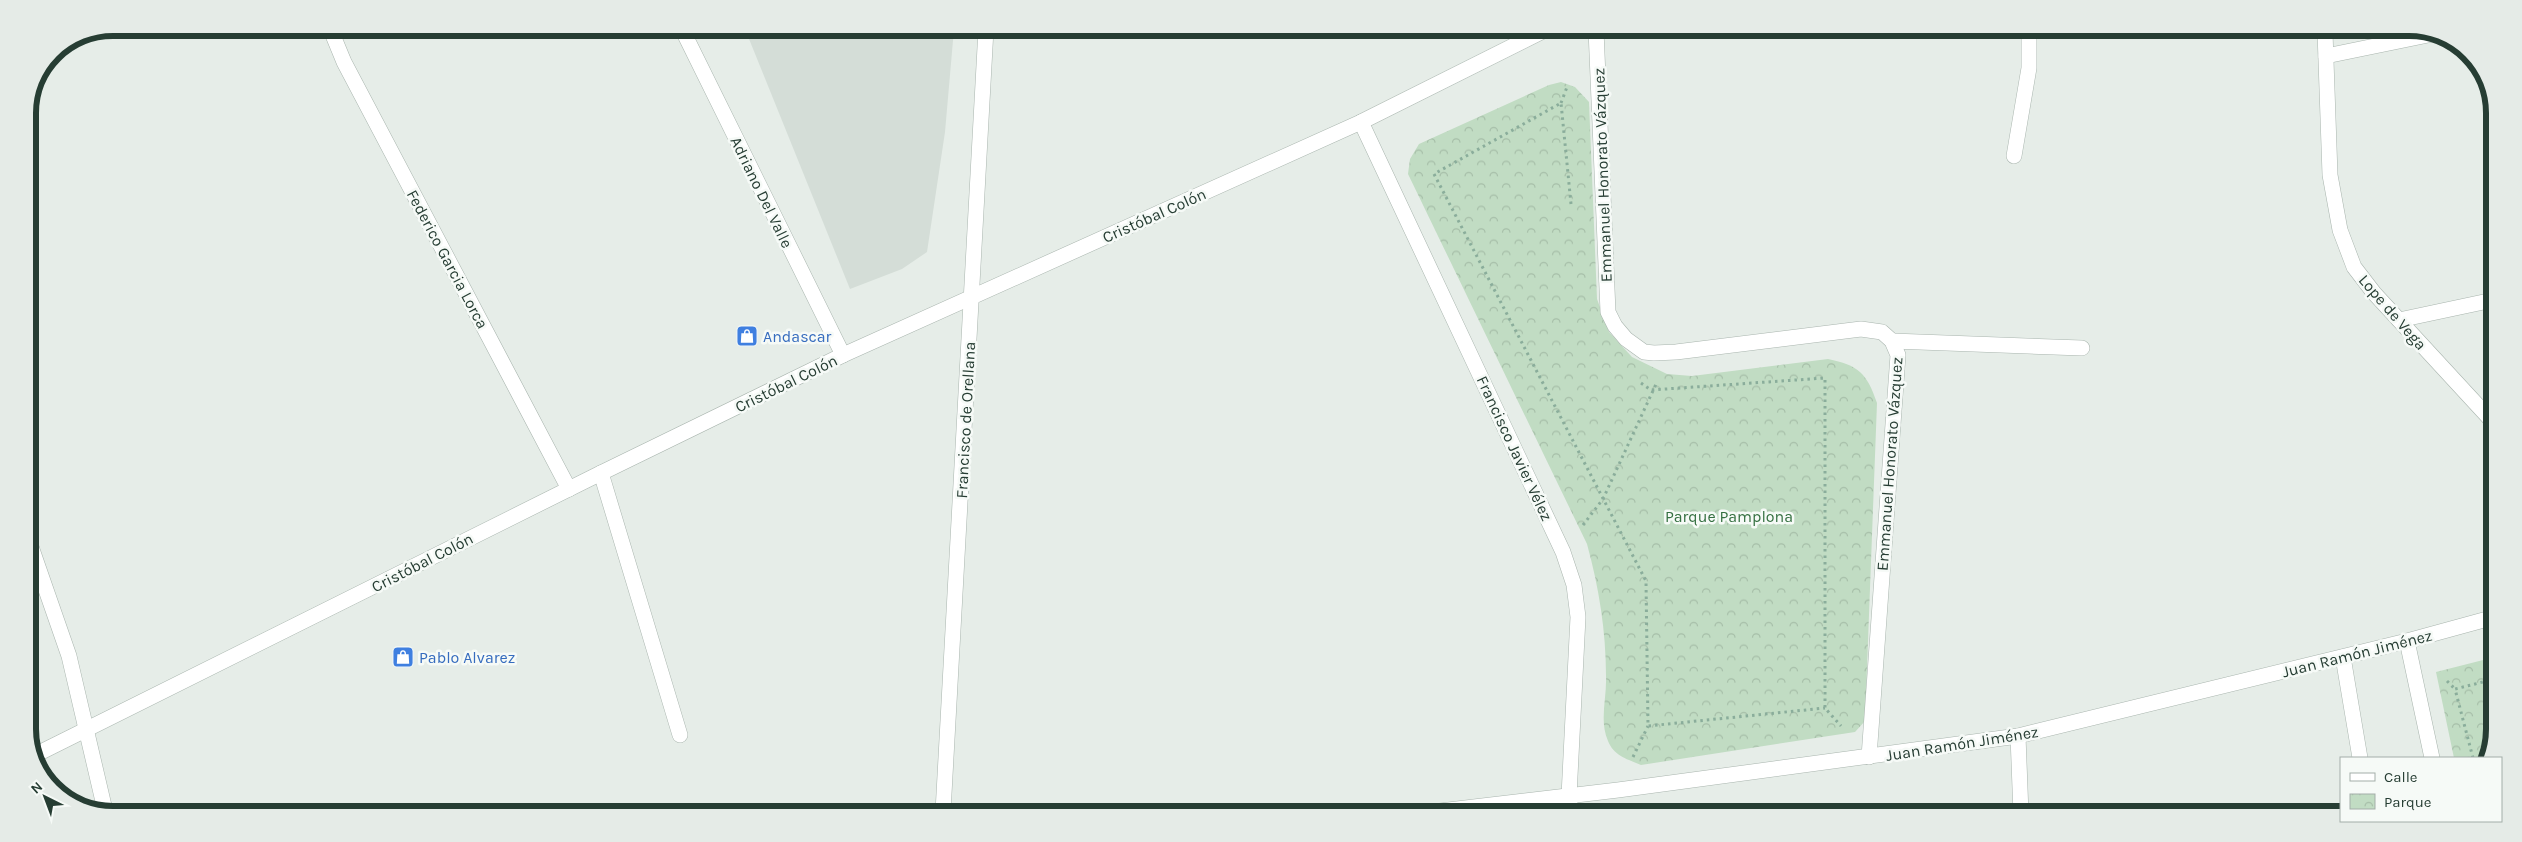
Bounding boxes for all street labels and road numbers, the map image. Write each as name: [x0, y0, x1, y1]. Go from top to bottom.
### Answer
street label: Emmanuel Honorato Vázquez: [1589, 68, 1616, 282]
street label: Adriano Del Valle: [726, 133, 797, 251]
street label: Cristóbal Colón: [1099, 184, 1209, 247]
street label: Federico Garcia Lorca: [403, 186, 492, 332]
street label: Lope de Vega: [2355, 271, 2431, 354]
street label: Francisco de Orellana: [952, 341, 979, 499]
street label: Cristóbal Colón: [732, 350, 841, 416]
street label: Emmanuel Honorato Vázquez: [1873, 356, 1906, 572]
street label: Francisco Javier Vélez: [1473, 373, 1556, 524]
street label: Cristóbal Colón: [368, 529, 476, 596]
street label: Juan Ramón Jiménez: [2280, 626, 2434, 681]
street label: Juan Ramón Jiménez: [1885, 722, 2040, 765]

